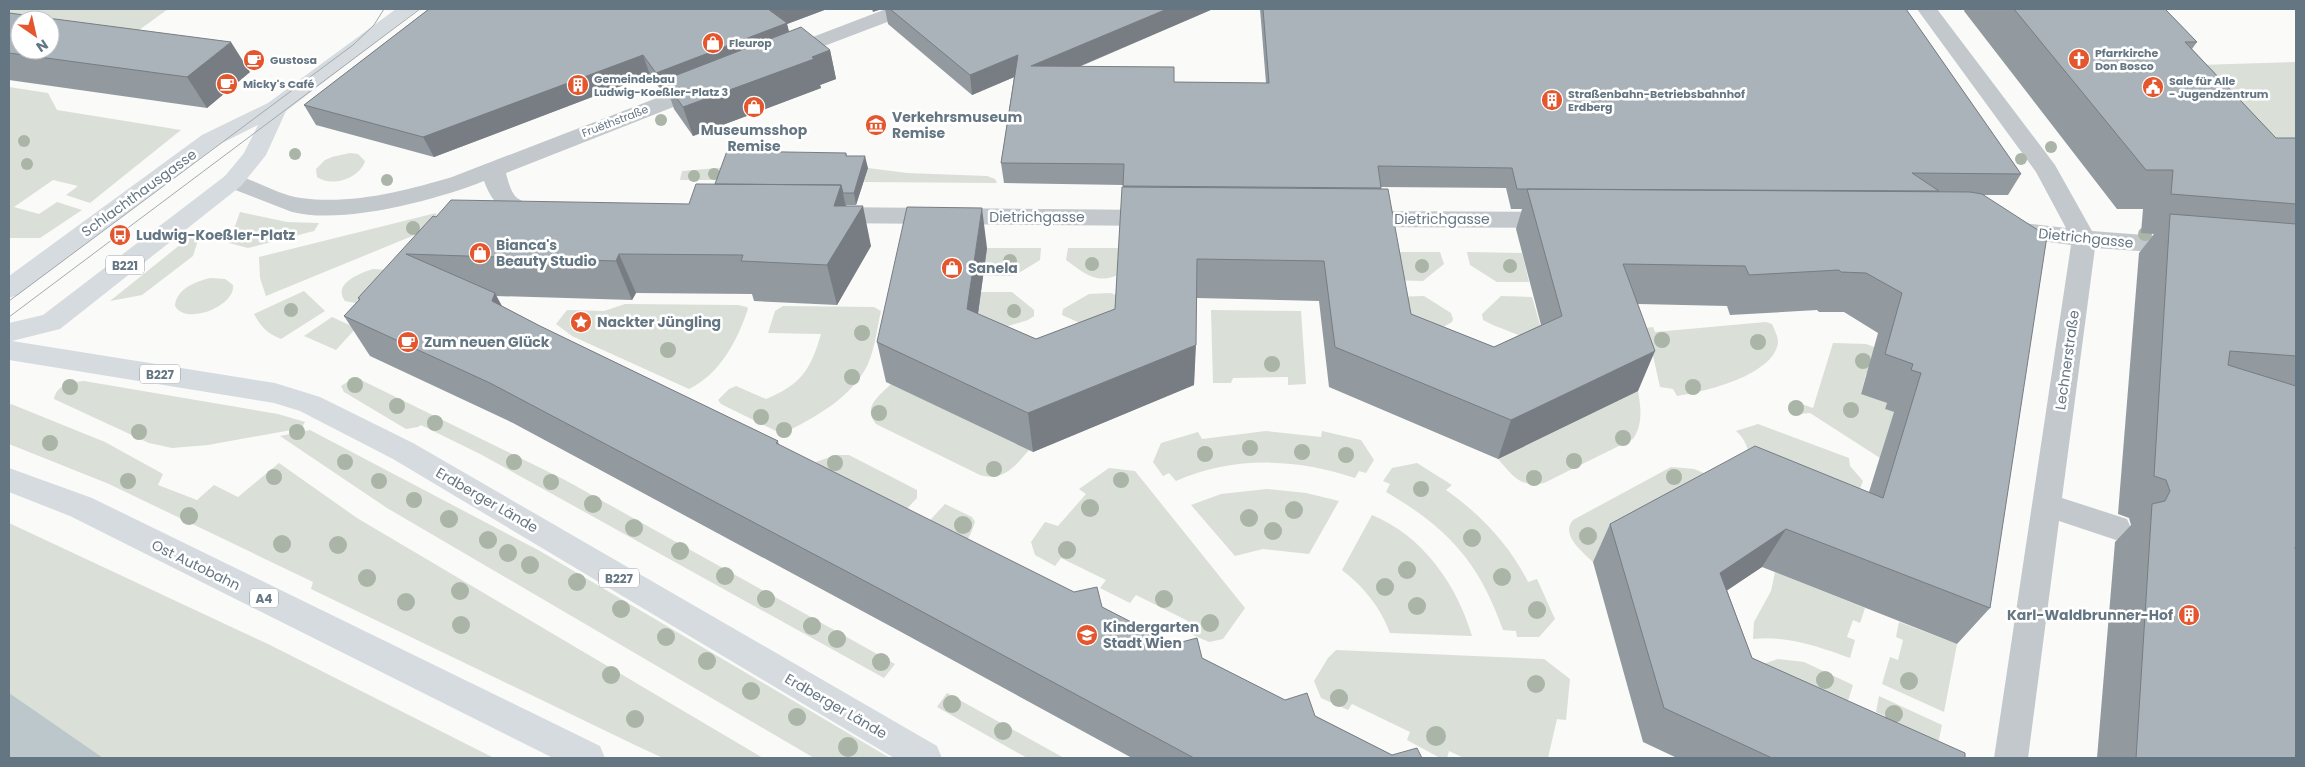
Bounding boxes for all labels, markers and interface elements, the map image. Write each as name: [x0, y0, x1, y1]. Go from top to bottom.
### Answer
north arrow: [10, 10, 60, 60]
shop icon: Fleurop: [701, 31, 725, 55]
text: N: [32, 35, 52, 57]
place label: Fleurop: [729, 35, 772, 51]
place label: Pfarrkirche Don Bosco: [2095, 45, 2159, 74]
church icon: Pfarrkirche Don Bosco: [2067, 47, 2091, 71]
cafe icon: Gustosa: [242, 48, 266, 72]
place label: Gustosa: [270, 52, 317, 68]
place label: Gemeindebau Ludwig-Koeßler-Platz 3: [594, 71, 729, 100]
cafe icon: Micky's Café: [215, 72, 239, 96]
building icon: Gemeindebau Ludwig-Koeßler-Platz 3: [566, 73, 590, 97]
place label: Sale für Alle - Jugendzentrum: [2169, 73, 2269, 102]
public building icon: Sale für Alle - Jugendzentrum: [2141, 75, 2165, 99]
place label: Micky's Café: [243, 76, 314, 92]
place label: Straßenbahn-Betriebsbahnhof Erdberg: [1568, 86, 1745, 115]
building icon: Straßenbahn-Betriebsbahnhof Erdberg: [1540, 88, 1564, 112]
shop icon: Museumsshop Remise: [742, 95, 766, 119]
street label: Fruëthstraße: [579, 101, 651, 141]
place label: Verkehrsmuseum Remise: [892, 107, 1022, 143]
museum icon: Verkehrsmuseum Remise: [864, 113, 888, 137]
place label: Museumsshop Remise: [701, 120, 808, 156]
street label: Schlachthausgasse: [77, 144, 201, 242]
street label: Dietrichgasse: [989, 207, 1085, 227]
street label: Dietrichgasse: [1394, 209, 1490, 229]
bus stop icon: Ludwig-Koeßler-Platz: [108, 223, 132, 247]
street label: Dietrichgasse: [2037, 223, 2135, 253]
place label: Ludwig-Koeßler-Platz: [136, 225, 295, 245]
place label: Bianca's Beauty Studio: [496, 235, 597, 271]
shop icon: Bianca's Beauty Studio: [468, 241, 492, 265]
road number: B221: [106, 256, 144, 274]
shop icon: Sanela: [940, 256, 964, 280]
place label: Sanela: [968, 258, 1018, 278]
street label: Lechnerstraße: [2050, 309, 2084, 411]
place icon: Nackter Jüngling: [569, 310, 593, 334]
place label: Nackter Jüngling: [597, 312, 721, 332]
cafe icon: Zum neuen Glück: [396, 330, 420, 354]
place label: Zum neuen Glück: [424, 332, 550, 352]
road number: B227: [140, 364, 180, 384]
street label: Erdberger Lände: [432, 463, 542, 538]
street label: Ost Autobahn: [148, 535, 244, 595]
road number: B227: [599, 568, 639, 588]
road number: A4: [250, 588, 278, 608]
building icon: Karl-Waldbrunner-Hof: [2177, 603, 2201, 627]
place label: Karl-Waldbrunner-Hof: [2007, 605, 2173, 625]
place label: Kindergarten Stadt Wien: [1103, 617, 1199, 653]
school or university icon: Kindergarten Stadt Wien: [1075, 623, 1099, 647]
street label: Erdberger Lände: [781, 669, 891, 744]

